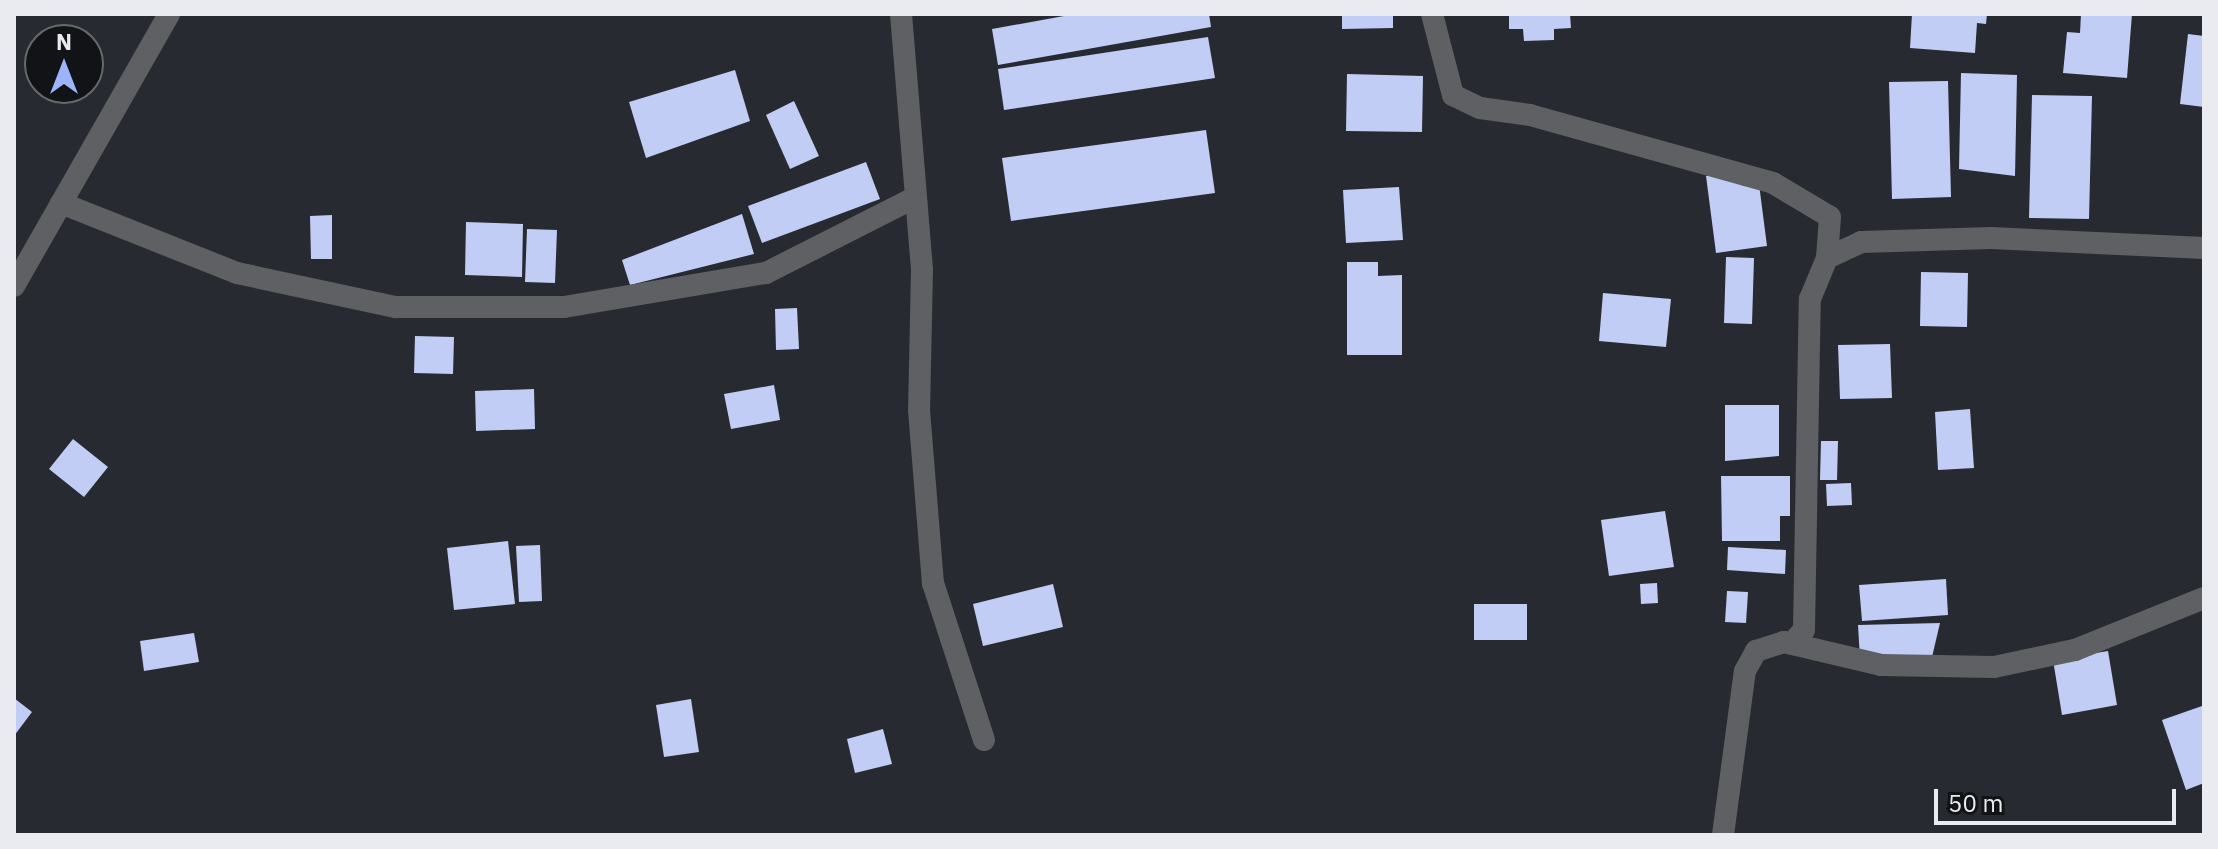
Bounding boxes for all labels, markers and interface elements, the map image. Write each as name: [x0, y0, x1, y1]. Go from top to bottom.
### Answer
north arrow: [24, 24, 104, 104]
text: N: [56, 27, 72, 56]
scale bar: [1938, 773, 2180, 823]
text: 50 m: [1948, 787, 2003, 819]

